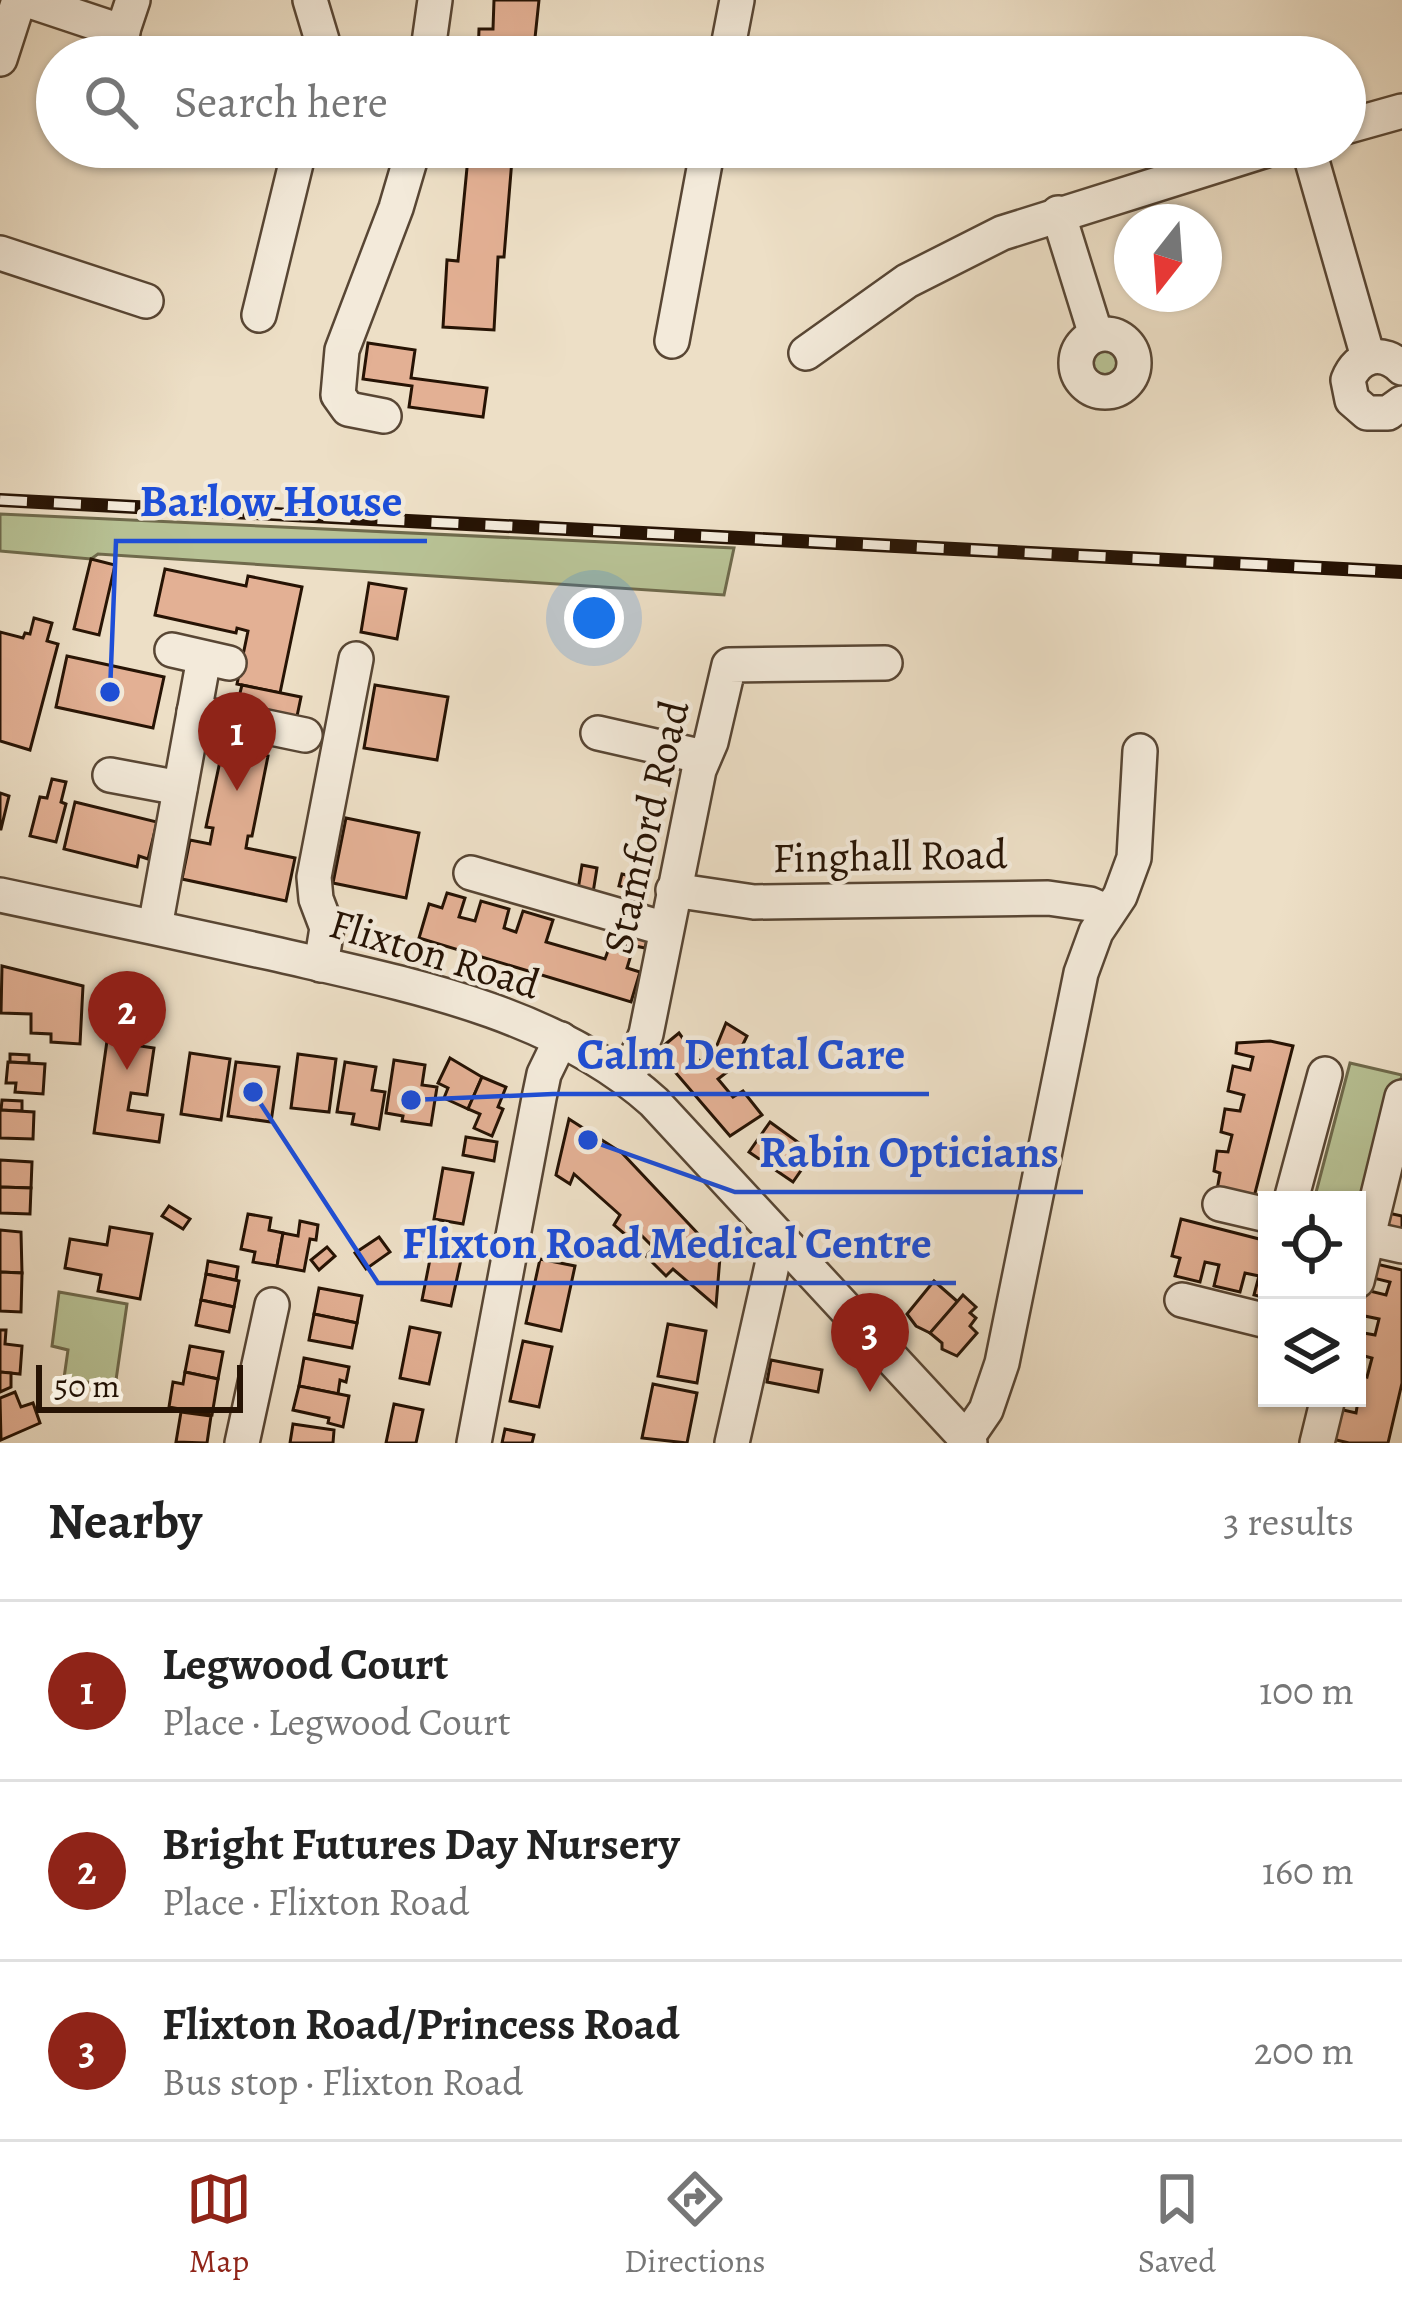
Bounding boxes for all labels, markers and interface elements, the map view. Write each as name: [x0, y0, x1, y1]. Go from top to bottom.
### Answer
search box: [36, 36, 1366, 168]
icon: search: [78, 69, 144, 135]
text: Search here: [174, 71, 388, 133]
north arrow: [1114, 204, 1222, 312]
callout: Barlow House: [116, 460, 427, 541]
text: Barlow House: [139, 470, 403, 532]
your location: [564, 588, 624, 648]
pin: 1: [198, 692, 276, 791]
street label: Stamford Road: [589, 694, 702, 960]
street label: Finghall Road: [772, 825, 1008, 886]
street label: Flixton Road: [323, 894, 547, 1013]
pin: 2: [88, 971, 166, 1070]
callout: Calm Dental Care: [553, 1013, 929, 1094]
text: Calm Dental Care: [577, 1023, 905, 1085]
callout: Rabin Opticians: [735, 1111, 1083, 1192]
text: Rabin Opticians: [759, 1121, 1059, 1183]
map controls: [1258, 1191, 1366, 1407]
button: locate: [1258, 1191, 1366, 1299]
callout: Flixton Road Medical Centre: [378, 1202, 956, 1283]
text: Flixton Road Medical Centre: [402, 1212, 932, 1274]
pin: 3: [831, 1293, 909, 1392]
button: layers: [1258, 1299, 1366, 1407]
scale bar: [36, 1359, 243, 1412]
text: 50 m: [54, 1363, 120, 1408]
text: Nearby: [48, 1486, 202, 1556]
text: 3 results: [1223, 1495, 1354, 1548]
text: Legwood Court: [162, 1633, 448, 1695]
text: 1: [80, 1664, 94, 1717]
text: 100 m: [1259, 1664, 1354, 1717]
text: Place · Legwood Court: [162, 1695, 511, 1748]
text: Bright Futures Day Nursery: [162, 1813, 680, 1875]
text: 2: [78, 1844, 96, 1897]
text: 160 m: [1262, 1844, 1354, 1897]
text: Place · Flixton Road: [162, 1875, 469, 1928]
text: Flixton Road/Princess Road: [162, 1993, 680, 2055]
text: 3: [79, 2024, 95, 2077]
text: 200 m: [1254, 2024, 1354, 2077]
text: Bus stop · Flixton Road: [162, 2055, 523, 2108]
tab: Map: [186, 2166, 252, 2283]
tab: Directions: [624, 2166, 766, 2283]
tab: Saved: [1138, 2166, 1216, 2283]

